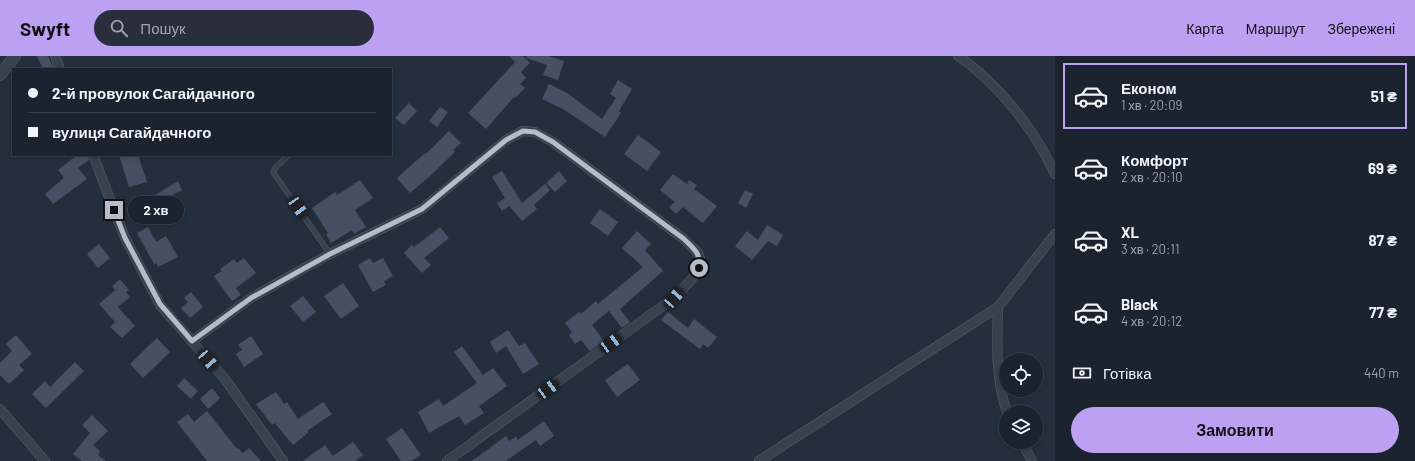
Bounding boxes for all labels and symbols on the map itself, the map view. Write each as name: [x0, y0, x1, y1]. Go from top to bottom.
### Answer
car: [286, 194, 310, 220]
callout: 2 хв: [128, 196, 184, 224]
route end: [105, 201, 123, 219]
route start: [690, 259, 708, 277]
car: [662, 285, 686, 311]
car: [598, 331, 624, 355]
car: [196, 347, 220, 373]
car: [535, 377, 561, 401]

